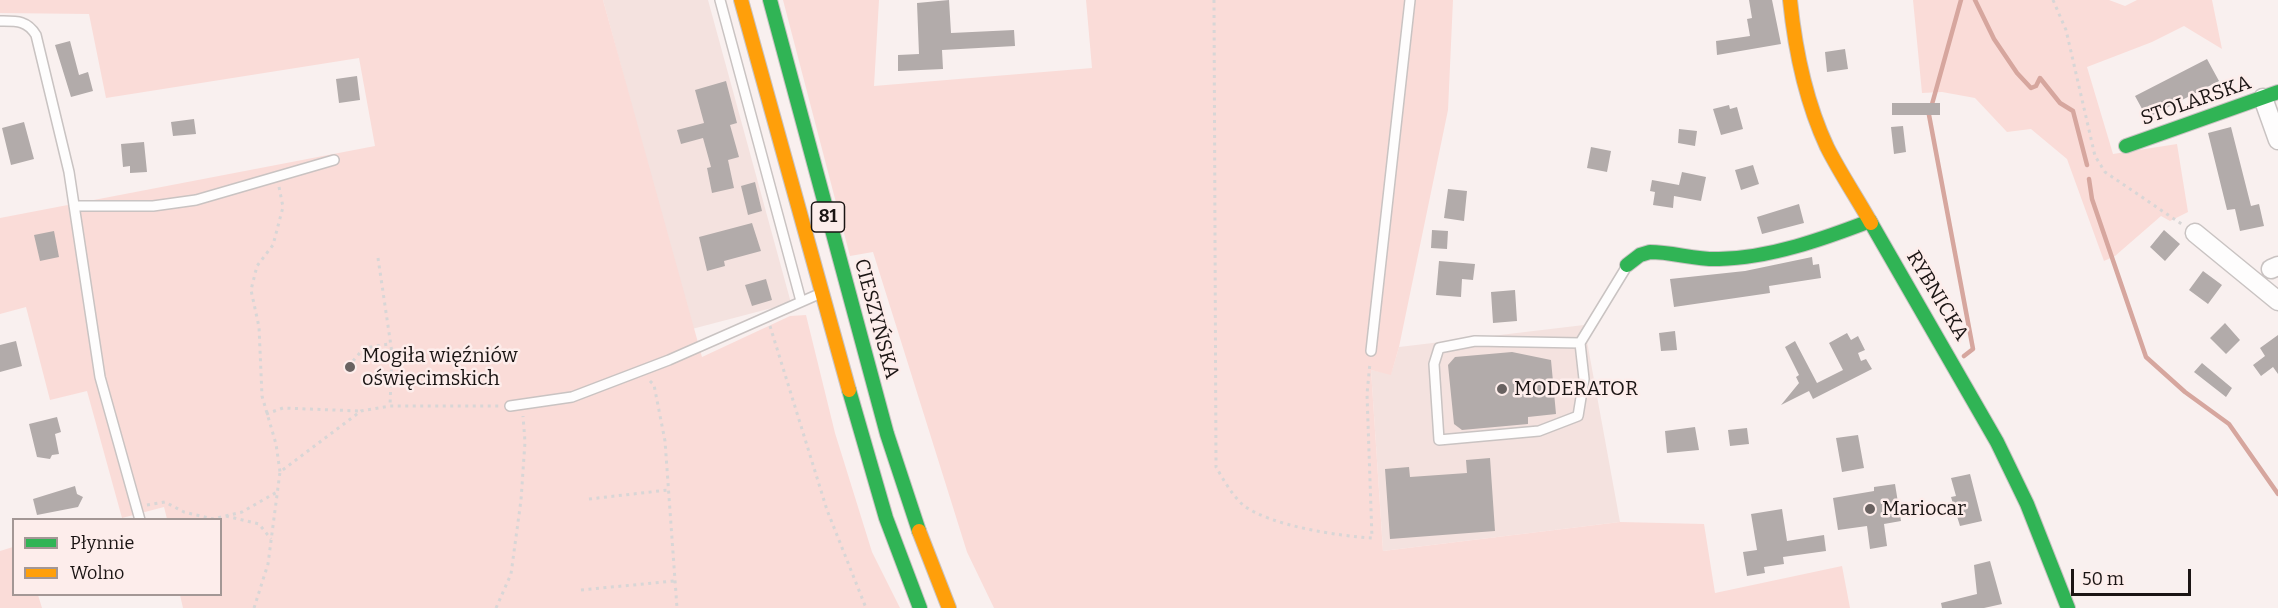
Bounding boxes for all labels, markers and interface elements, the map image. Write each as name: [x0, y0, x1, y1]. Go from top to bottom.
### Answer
street label: STOLARSKA: [2138, 71, 2254, 131]
road number: 81: [812, 202, 844, 232]
street label: RYBNICKA: [1901, 247, 1973, 345]
street label: CIESZYŃSKA: [848, 256, 904, 382]
place label: Mogiła więźniów oświęcimskich: [362, 344, 518, 391]
marker: Mogiła więźniów oświęcimskich: [343, 360, 357, 374]
place label: MODERATOR: [1514, 377, 1638, 401]
marker: MODERATOR: [1495, 382, 1509, 396]
place label: Mariocar: [1882, 497, 1966, 521]
marker: Mariocar: [1863, 502, 1877, 516]
legend: [12, 518, 222, 596]
text: Płynnie: [70, 532, 134, 554]
scale bar: [2074, 557, 2194, 595]
text: Wolno: [70, 562, 124, 584]
text: 50 m: [2082, 568, 2124, 590]

